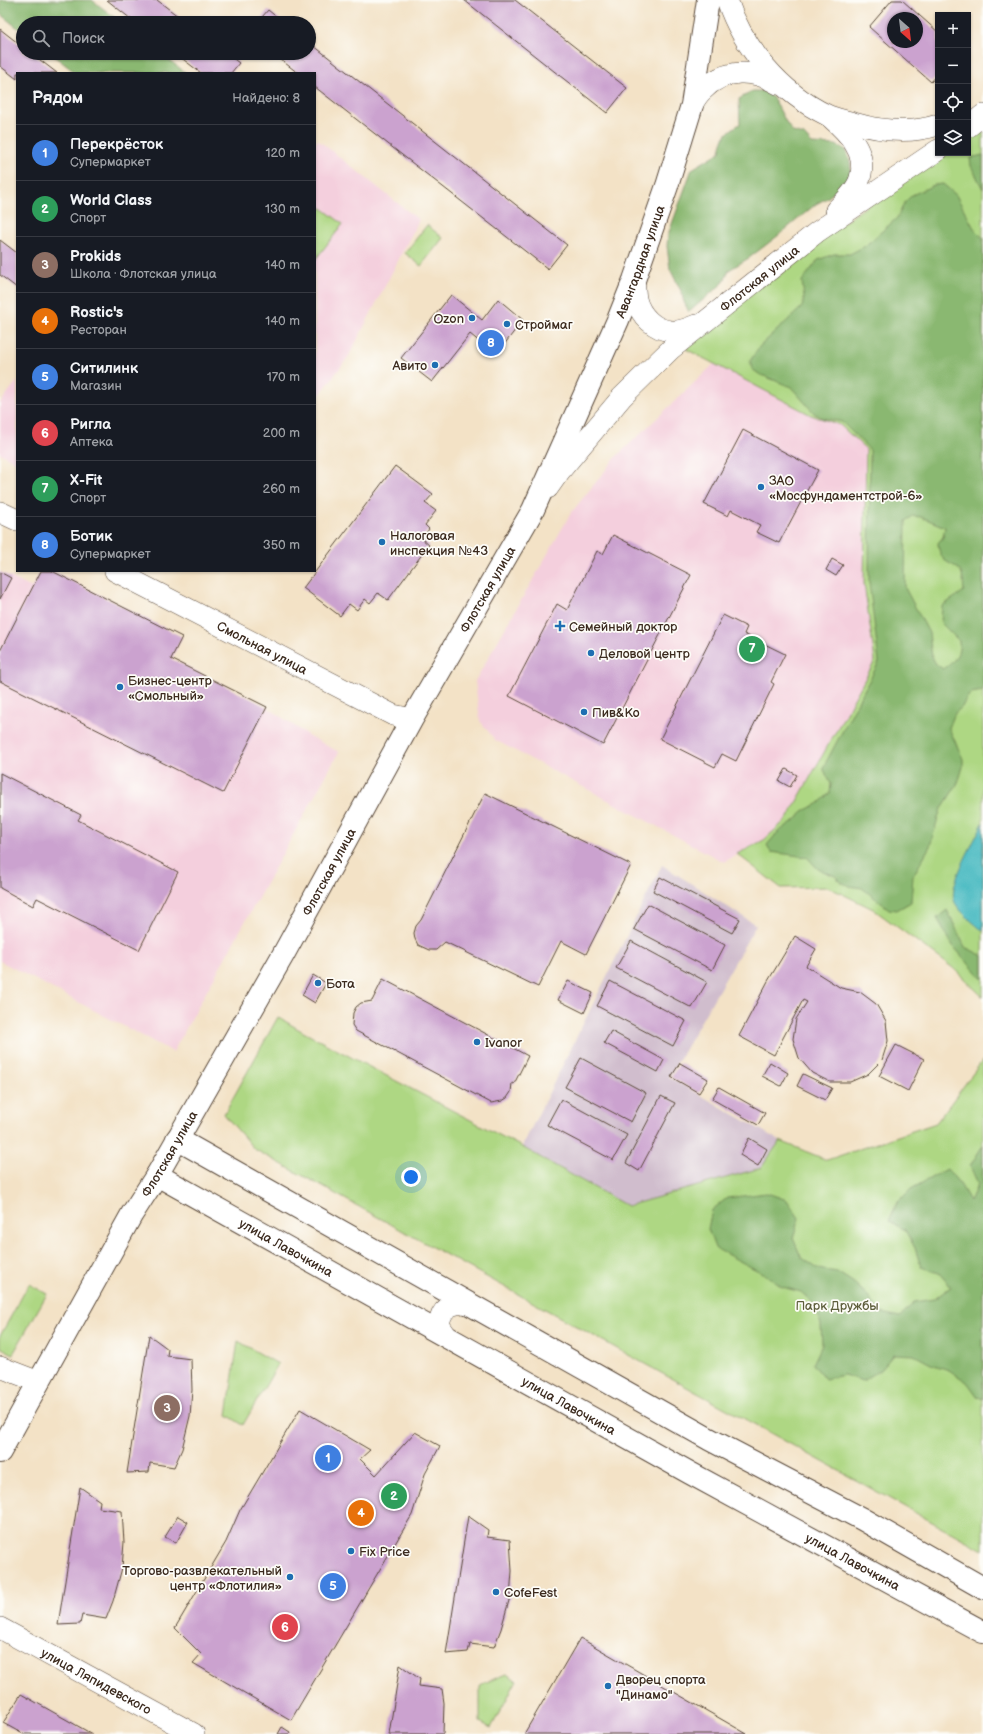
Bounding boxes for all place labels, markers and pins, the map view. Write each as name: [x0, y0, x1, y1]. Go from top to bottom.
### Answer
place label: Ozon: [434, 311, 464, 327]
marker: Ozon: [467, 313, 477, 323]
place label: Строймаг: [515, 317, 573, 333]
marker: Строймаг: [502, 319, 512, 329]
pin: 8: [478, 328, 504, 358]
place label: Авито: [391, 358, 427, 374]
marker: Авито: [430, 360, 440, 370]
place label: ЗАО «Мосфундаментстрой-6»: [769, 473, 923, 504]
marker: ЗАО «Мосфундаментстрой-6»: [756, 482, 766, 492]
place label: Налоговая инспекция №43: [390, 528, 488, 559]
marker: Налоговая инспекция №43: [377, 537, 387, 547]
place label: Семейный доктор: [569, 619, 678, 635]
marker: Семейный доктор: [554, 620, 566, 632]
pin: 7: [739, 634, 765, 664]
place label: Деловой центр: [599, 646, 690, 662]
marker: Деловой центр: [586, 648, 596, 658]
place label: Бизнес-центр «Смольный»: [128, 673, 213, 704]
marker: Бизнес-центр «Смольный»: [115, 682, 125, 692]
place label: Пив&Ко: [592, 705, 640, 721]
marker: Пив&Ко: [579, 707, 589, 717]
place label: Бота: [326, 976, 355, 992]
marker: Бота: [313, 978, 323, 988]
place label: Ivanor: [485, 1035, 522, 1051]
marker: Ivanor: [472, 1037, 482, 1047]
pin: 3: [154, 1393, 180, 1423]
pin: 1: [315, 1443, 341, 1473]
pin: 2: [381, 1481, 407, 1511]
pin: 4: [348, 1498, 374, 1528]
place label: Fix Price: [359, 1544, 410, 1560]
marker: Fix Price: [346, 1546, 356, 1556]
place label: Торгово-развлекательный центр «Флотилия»: [122, 1563, 282, 1594]
pin: 5: [320, 1571, 346, 1601]
marker: Торгово-развлекательный центр «Флотилия»: [285, 1572, 295, 1582]
place label: CofeFest: [504, 1585, 557, 1601]
marker: CofeFest: [491, 1587, 501, 1597]
pin: 6: [272, 1612, 298, 1642]
place label: Дворец спорта "Динамо": [616, 1672, 706, 1703]
marker: Дворец спорта "Динамо": [603, 1681, 613, 1691]

